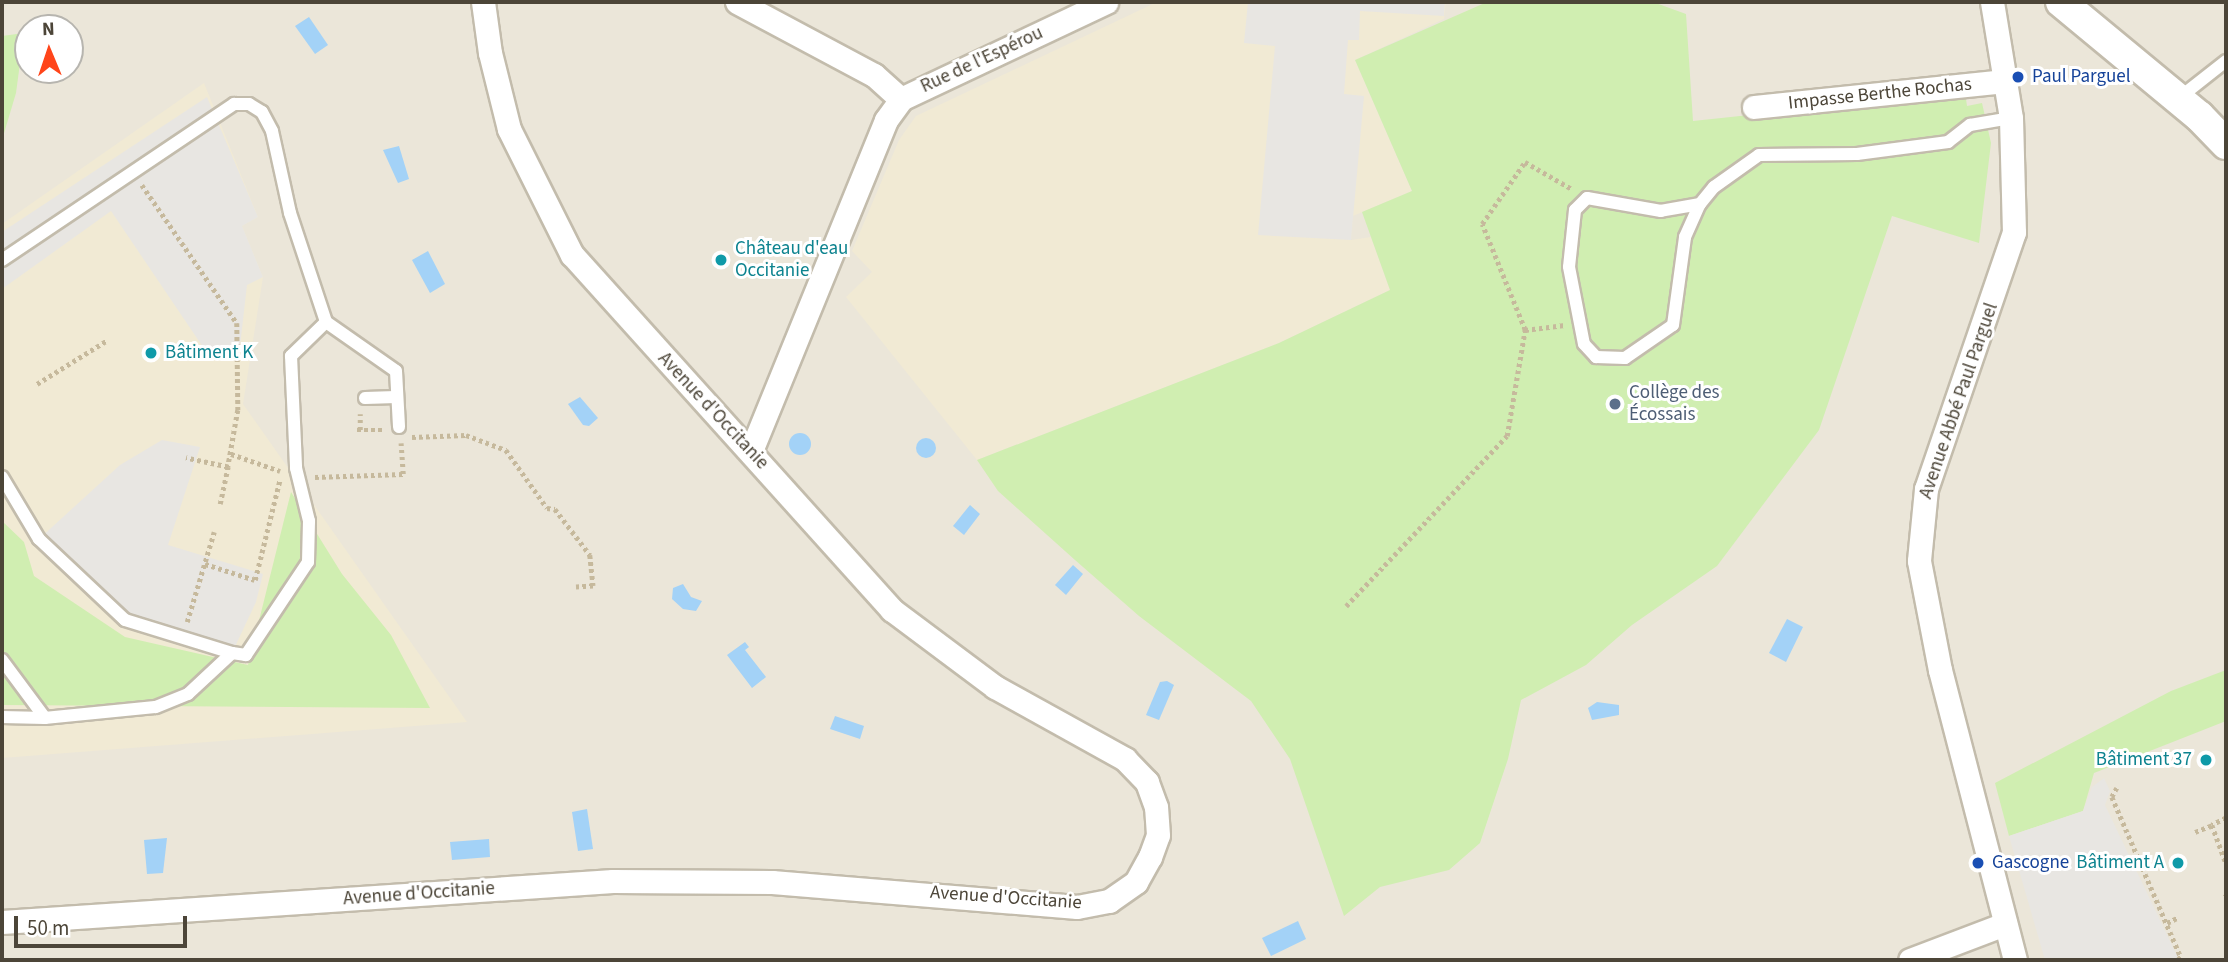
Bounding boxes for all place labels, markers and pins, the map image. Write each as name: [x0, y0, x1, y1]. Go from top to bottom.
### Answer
place label: Paul Parguel: [2032, 66, 2131, 88]
marker: Paul Parguel: [2010, 69, 2026, 85]
place label: Château d'eau Occitanie: [735, 238, 848, 282]
marker: Château d'eau Occitanie: [713, 252, 729, 268]
place label: Bâtiment K: [165, 342, 253, 364]
marker: Bâtiment K: [143, 345, 159, 361]
place label: Collège des Écossais: [1629, 382, 1720, 426]
marker: Collège des Écossais: [1607, 396, 1623, 412]
place label: Bâtiment 37: [2096, 749, 2192, 771]
marker: Bâtiment 37: [2198, 752, 2214, 768]
place label: Gascogne: [1992, 852, 2069, 874]
place label: Bâtiment A: [2076, 852, 2164, 874]
marker: Gascogne: [1970, 855, 1986, 871]
marker: Bâtiment A: [2170, 855, 2186, 871]

